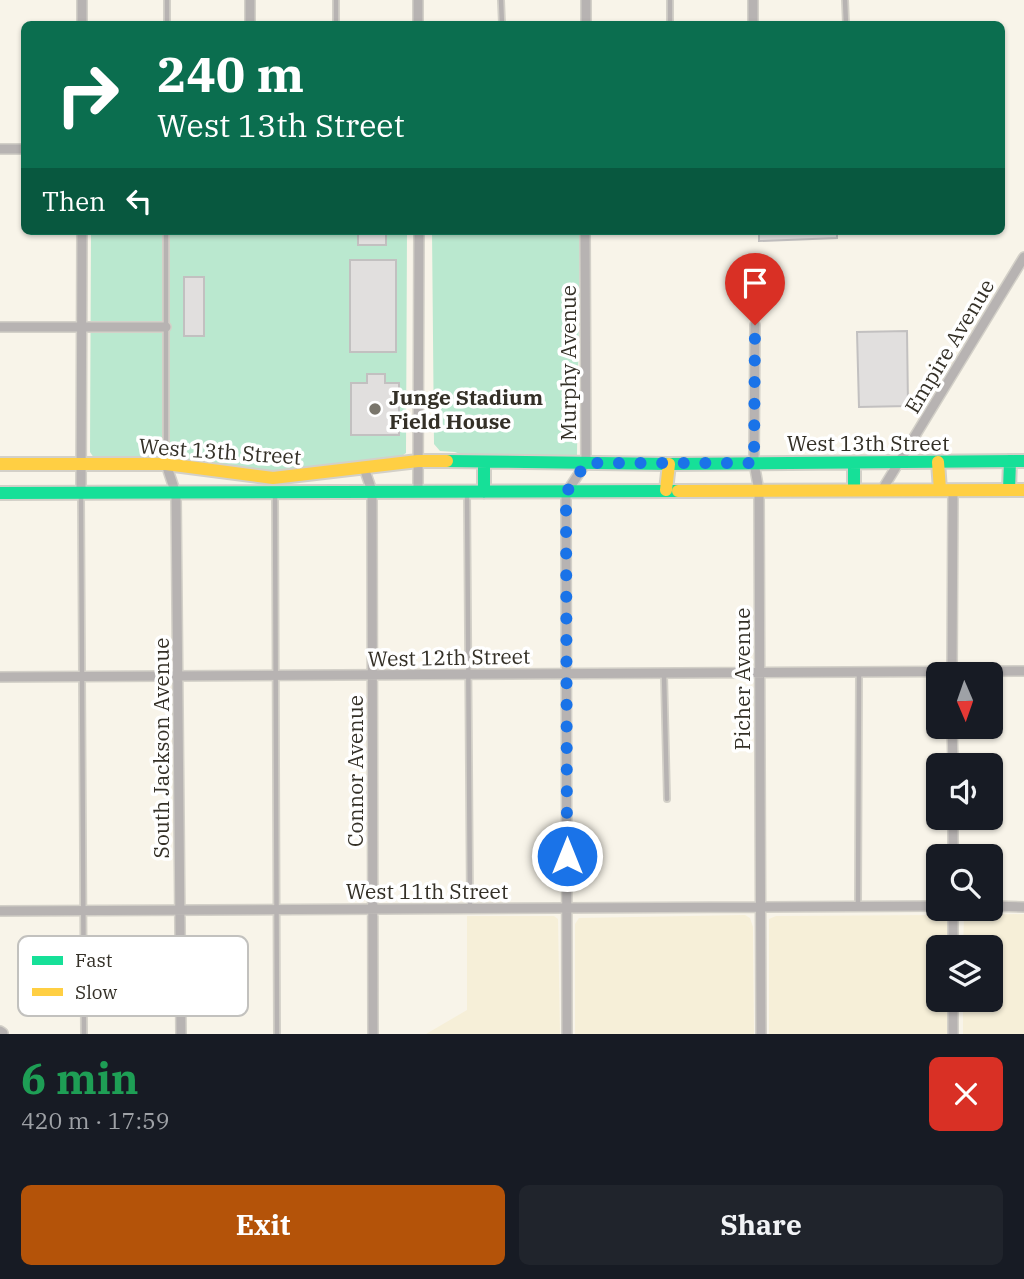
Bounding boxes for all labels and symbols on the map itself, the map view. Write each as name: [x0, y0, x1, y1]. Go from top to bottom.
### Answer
pin: [725, 253, 785, 325]
street label: Empire Avenue: [898, 274, 1000, 418]
street label: Murphy Avenue: [554, 285, 582, 441]
place label: Junge Stadium Field House: [389, 383, 543, 435]
marker: Junge Stadium Field House: [367, 401, 383, 417]
street label: West 13th Street: [787, 429, 949, 457]
street label: West 13th Street: [138, 431, 302, 471]
street label: Picher Avenue: [728, 608, 756, 750]
street label: South Jackson Avenue: [147, 638, 175, 858]
street label: West 12th Street: [367, 642, 531, 672]
north arrow: [926, 662, 1003, 738]
street label: Connor Avenue: [341, 695, 369, 847]
position arrow: [530, 819, 604, 893]
street label: West 11th Street: [346, 877, 508, 905]
legend: [18, 936, 248, 1016]
text: Fast: [75, 948, 113, 972]
text: Slow: [75, 980, 117, 1004]

